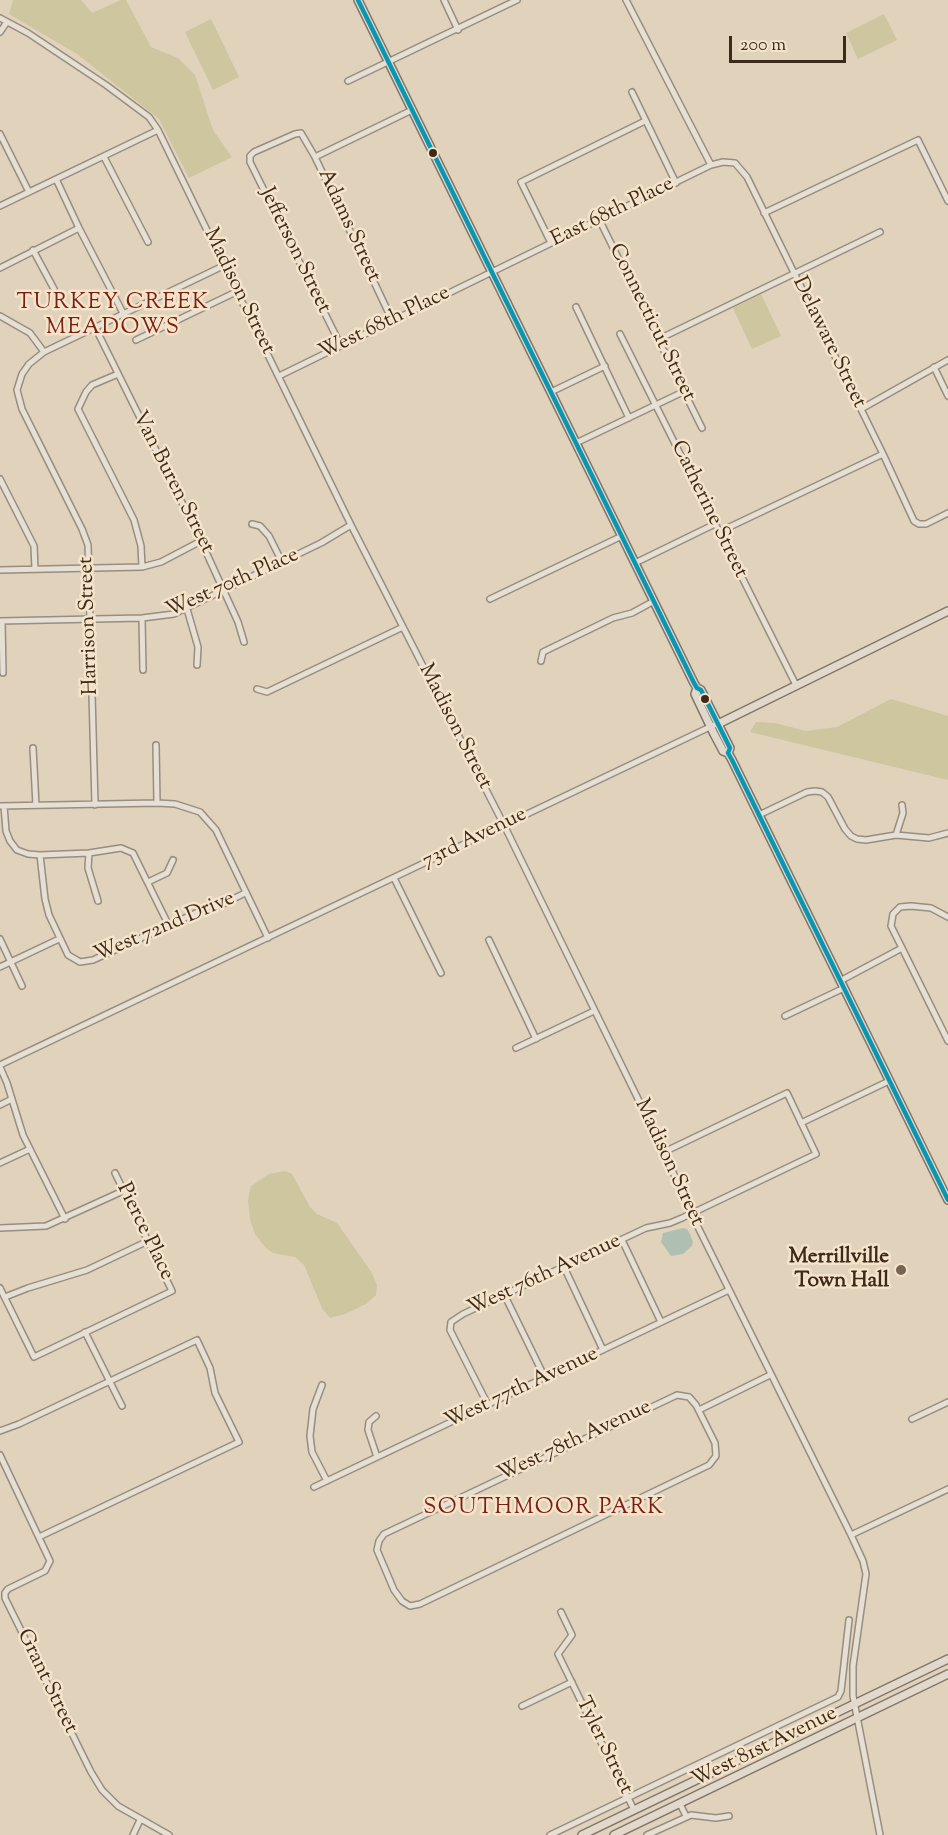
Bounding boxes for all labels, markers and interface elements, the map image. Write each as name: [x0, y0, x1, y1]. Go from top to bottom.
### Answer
scale bar: [732, 24, 849, 62]
text: 200 m: [740, 33, 786, 59]
unlabelled marker: [427, 147, 439, 159]
street label: Adams Street: [311, 165, 385, 287]
street label: East 68th Place: [547, 172, 679, 254]
street label: Jefferson Street: [253, 184, 335, 318]
street label: Madison Street: [197, 225, 279, 359]
street label: Connecticut Street: [602, 240, 700, 406]
street label: Delaware Street: [785, 273, 871, 413]
street label: West 68th Place: [316, 281, 454, 367]
district label: TURKEY CREEK MEADOWS: [17, 291, 209, 342]
street label: Van Buren Street: [125, 408, 219, 558]
street label: Catherine Street: [664, 437, 752, 583]
street label: West 70th Place: [163, 544, 303, 624]
street label: Harrison Street: [75, 556, 105, 696]
street label: Madison Street: [412, 660, 496, 794]
unlabelled marker: [699, 693, 711, 705]
street label: 73rd Avenue: [419, 803, 531, 875]
street label: West 72nd Drive: [91, 887, 239, 969]
street label: Madison Street: [628, 1095, 708, 1231]
street label: Pierce Place: [110, 1179, 178, 1285]
street label: West 76th Avenue: [464, 1230, 626, 1322]
place label: Merrillville Town Hall: [789, 1245, 889, 1295]
marker: Merrillville Town Hall: [894, 1263, 908, 1277]
street label: West 77th Avenue: [441, 1342, 603, 1436]
street label: West 78th Avenue: [494, 1395, 656, 1489]
district label: SOUTHMOOR PARK: [423, 1496, 665, 1522]
street label: Grant Street: [10, 1626, 82, 1738]
street label: Tyler Street: [569, 1693, 637, 1799]
street label: West 81st Avenue: [688, 1702, 842, 1794]

